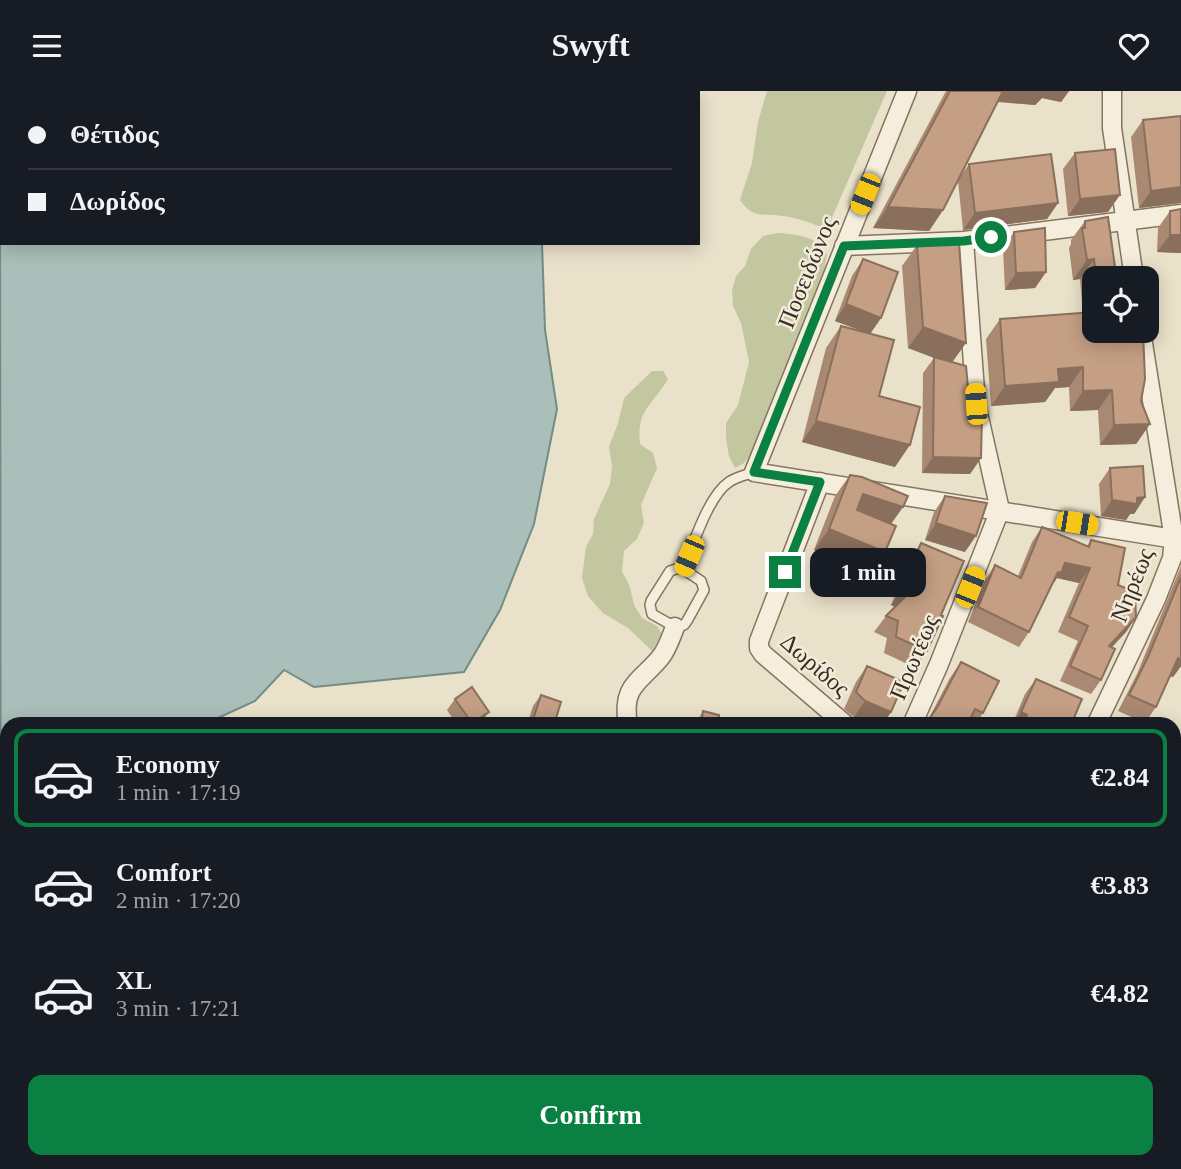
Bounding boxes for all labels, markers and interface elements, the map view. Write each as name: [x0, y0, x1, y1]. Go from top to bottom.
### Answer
icon: menu: [28, 27, 66, 65]
text: Swyft: [551, 27, 630, 63]
icon: heart: [1115, 27, 1153, 65]
text: Θέτιδος: [70, 120, 159, 149]
car: [848, 171, 883, 217]
text: Δωρίδος: [70, 187, 165, 216]
street label: Ποσειδώνος: [773, 212, 841, 332]
route start: [975, 221, 1007, 253]
map controls: [1082, 266, 1159, 343]
button: locate: [1082, 266, 1159, 343]
car: [965, 382, 988, 426]
car: [1055, 509, 1100, 537]
car: [672, 533, 707, 579]
street label: Νηρέως: [1105, 544, 1159, 626]
callout: 1 min: [810, 547, 925, 596]
route end: [769, 556, 801, 588]
text: 1 min: [840, 560, 896, 585]
car: [953, 564, 988, 610]
street label: Πρωτέως: [884, 610, 944, 704]
street label: Δωρίδος: [775, 628, 855, 702]
icon: car: [32, 747, 95, 810]
text: Economy: [116, 750, 220, 779]
text: €2.84: [1091, 763, 1149, 792]
text: 1 min · 17:19: [116, 780, 241, 805]
icon: car: [32, 855, 95, 918]
text: Comfort: [116, 858, 211, 887]
text: €3.83: [1091, 871, 1149, 900]
text: 2 min · 17:20: [116, 888, 241, 913]
icon: car: [32, 963, 95, 1026]
text: XL: [116, 966, 152, 995]
text: €4.82: [1091, 979, 1149, 1008]
text: 3 min · 17:21: [116, 996, 241, 1021]
button: Confirm: [28, 1075, 1153, 1155]

